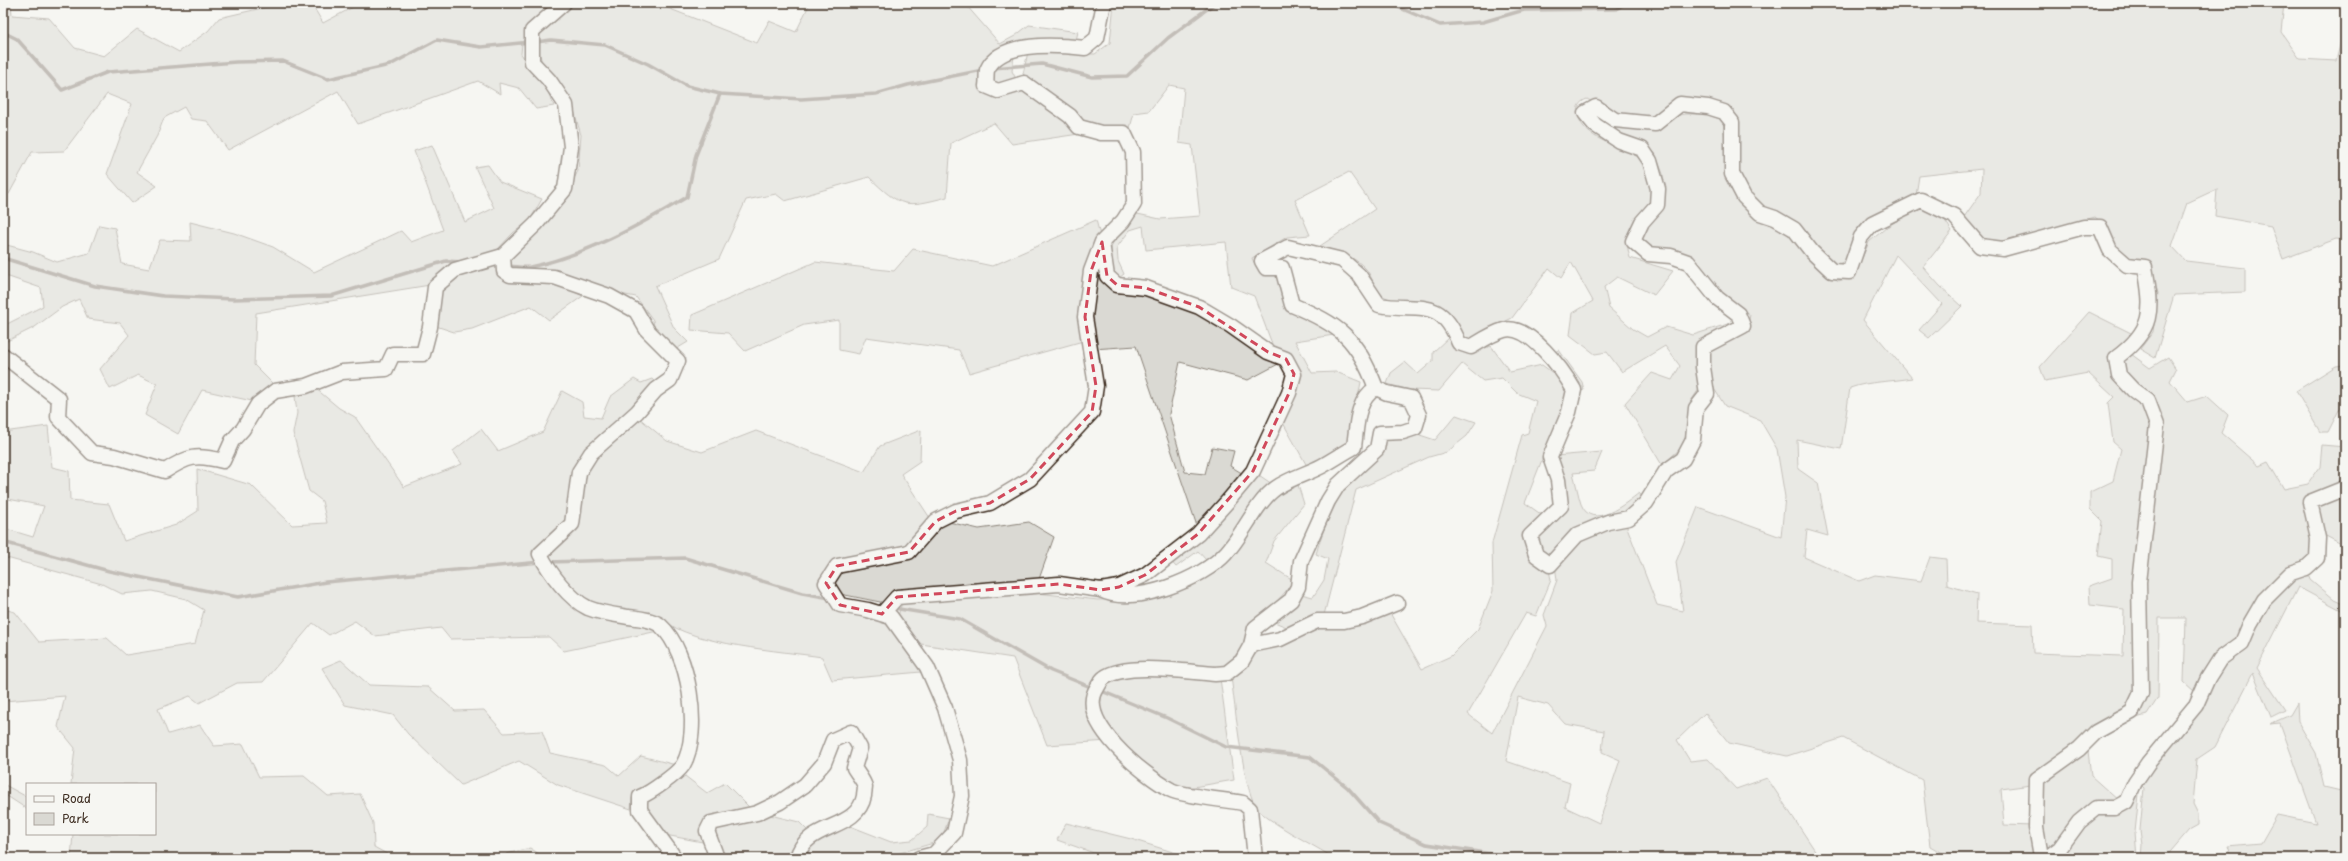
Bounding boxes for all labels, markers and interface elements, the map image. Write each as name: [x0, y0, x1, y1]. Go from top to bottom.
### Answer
legend: [26, 783, 156, 835]
text: Road: [62, 789, 91, 807]
text: Park: [62, 809, 89, 827]

